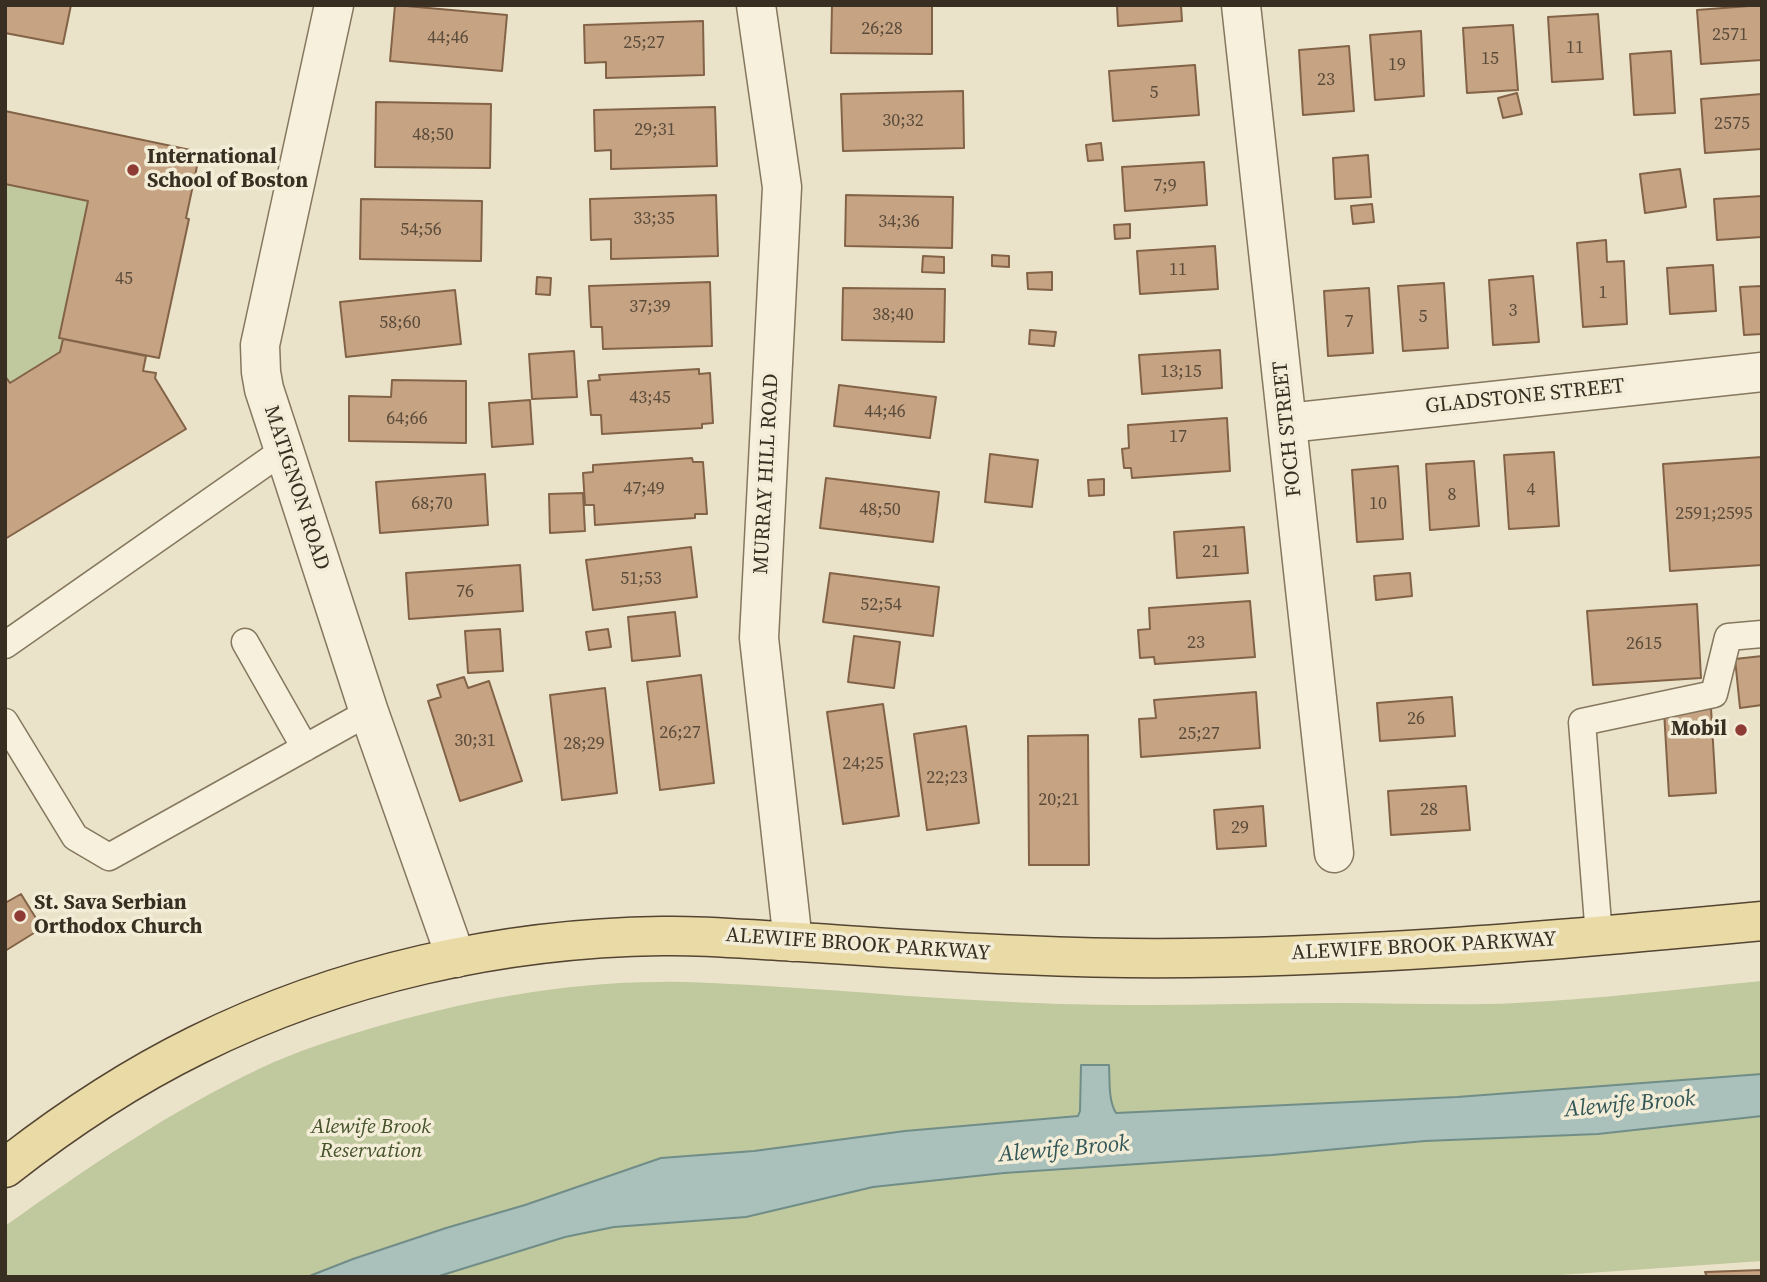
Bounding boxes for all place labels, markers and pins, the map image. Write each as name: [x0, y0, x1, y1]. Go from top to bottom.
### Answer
place label: International School of Boston: [147, 145, 308, 195]
marker: International School of Boston: [125, 162, 141, 178]
place label: Mobil: [1671, 717, 1727, 743]
marker: Mobil: [1733, 722, 1749, 738]
place label: St. Sava Serbian Orthodox Church: [34, 891, 202, 941]
marker: St. Sava Serbian Orthodox Church: [12, 908, 28, 924]

